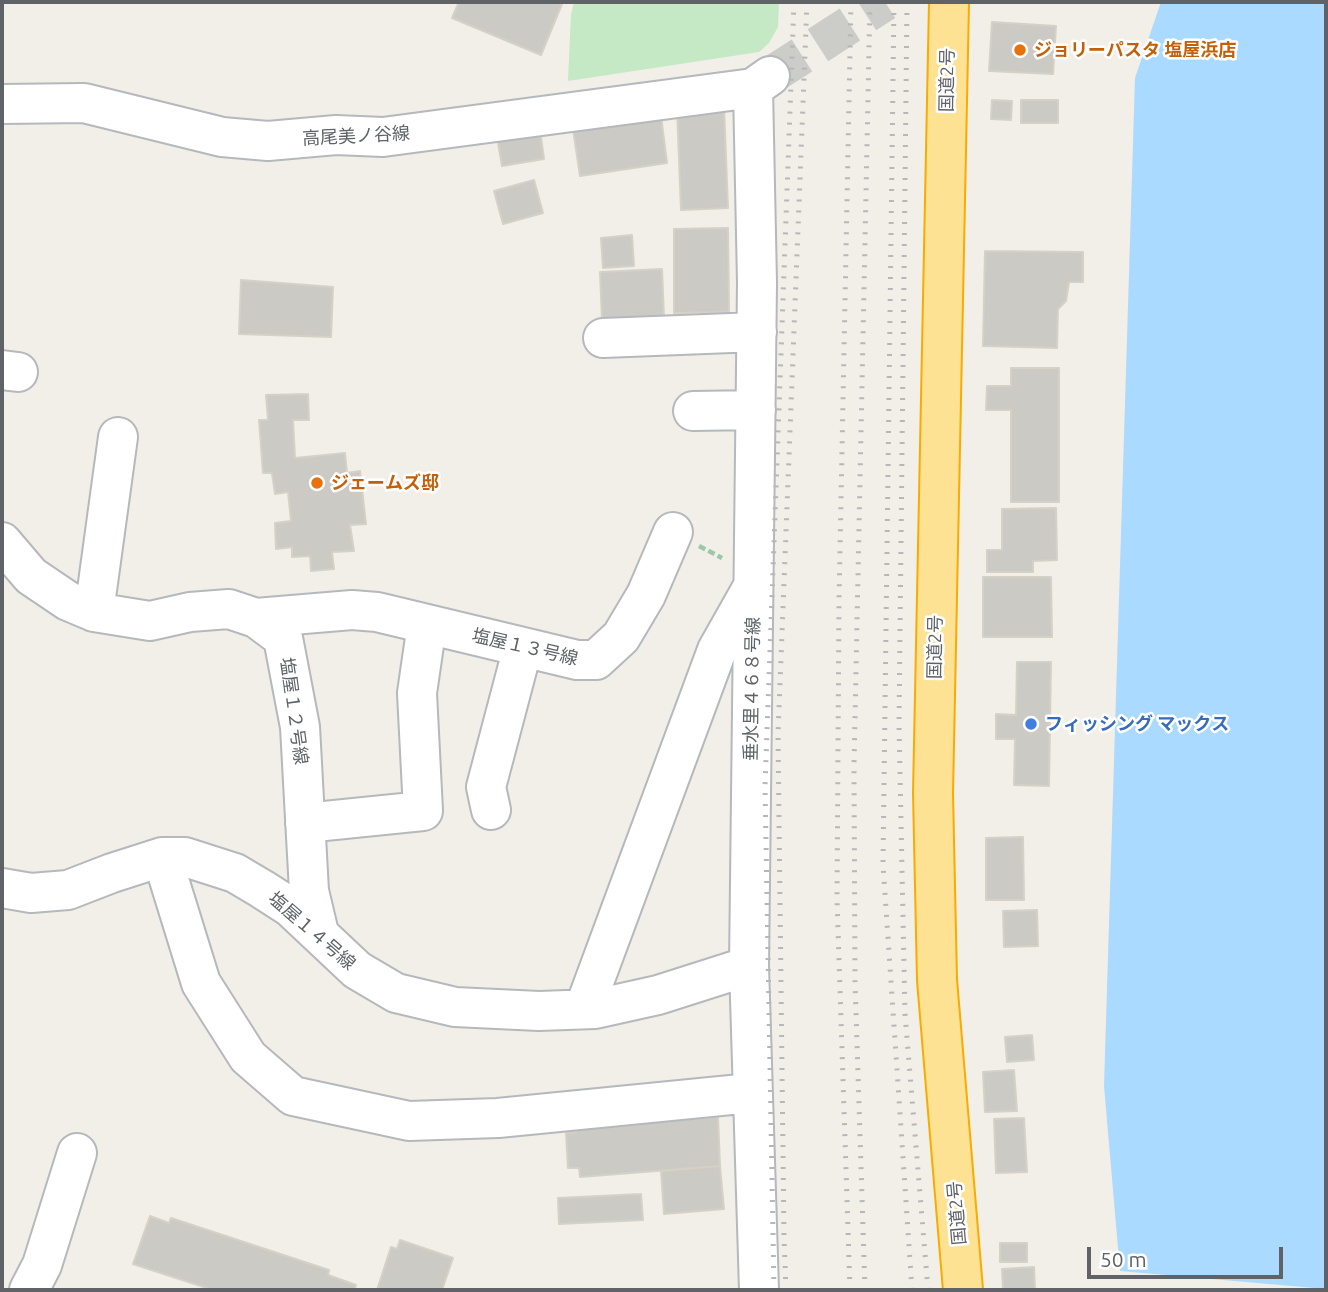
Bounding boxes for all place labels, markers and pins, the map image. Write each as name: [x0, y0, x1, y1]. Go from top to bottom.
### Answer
place label: ジョリーパスタ 塩屋浜店: [1034, 39, 1236, 61]
marker: ジョリーパスタ 塩屋浜店: [1012, 42, 1028, 58]
place label: ジェームズ邸: [331, 472, 439, 494]
marker: ジェームズ邸: [309, 475, 325, 491]
place label: フィッシング マックス: [1045, 713, 1229, 735]
marker: フィッシング マックス: [1023, 716, 1039, 732]

